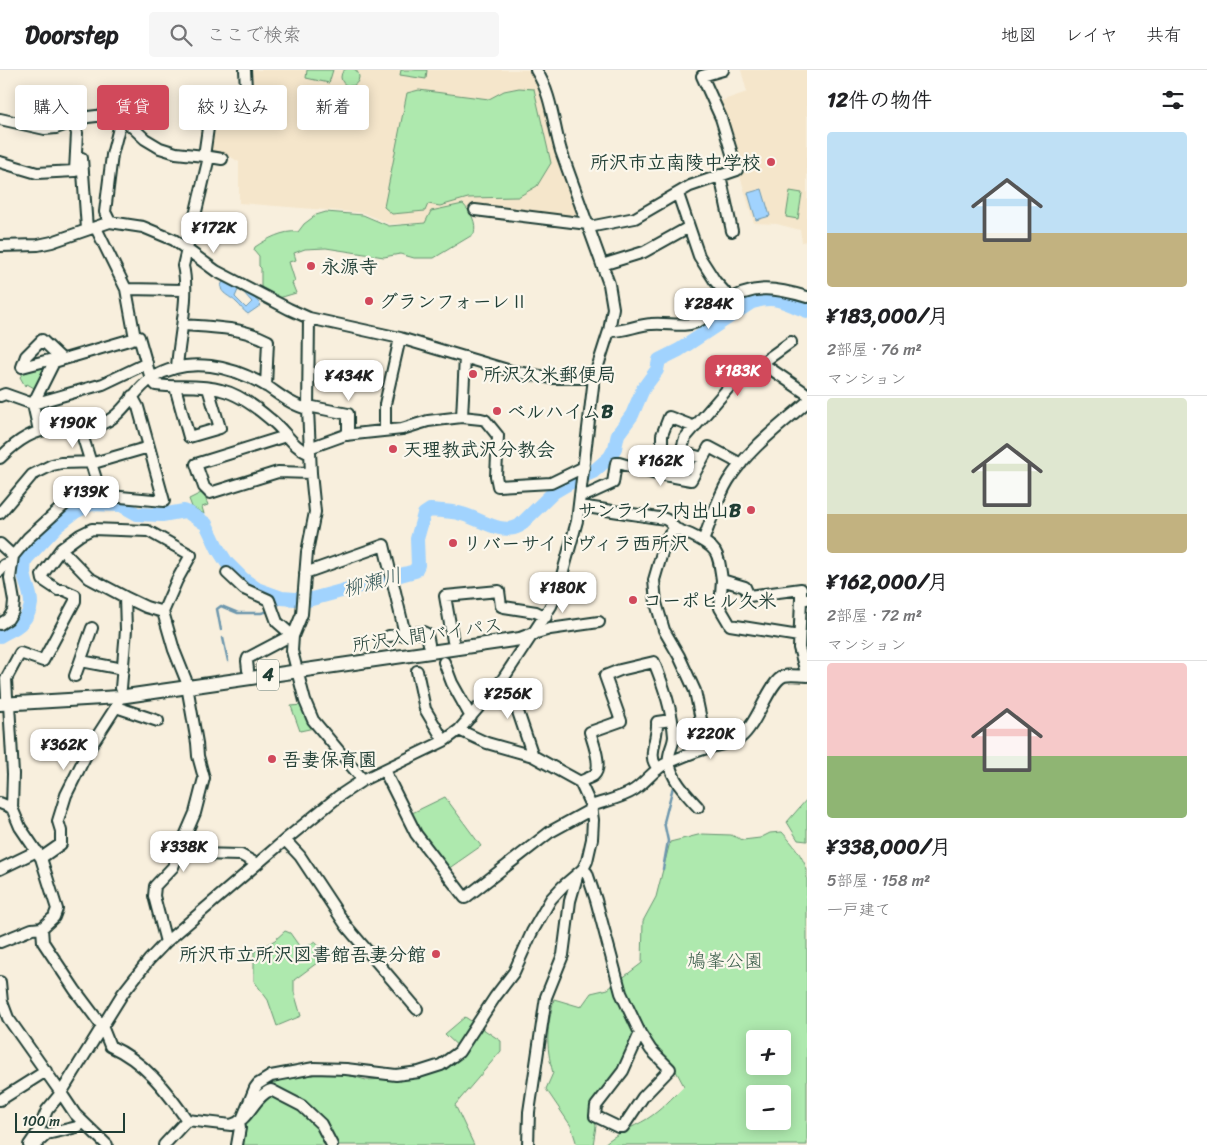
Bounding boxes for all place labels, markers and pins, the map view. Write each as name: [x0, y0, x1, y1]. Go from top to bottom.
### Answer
place label: 所沢市立南陵中学校: [590, 146, 761, 179]
marker: 所沢市立南陵中学校: [765, 156, 777, 168]
pin: ¥172K: [179, 212, 249, 254]
place label: 永源寺: [321, 250, 378, 283]
marker: 永源寺: [305, 260, 317, 272]
place label: グランフォーレⅡ: [379, 285, 529, 318]
pin: ¥284K: [674, 288, 744, 330]
marker: グランフォーレⅡ: [363, 295, 375, 307]
pin: ¥183K: [703, 354, 773, 397]
place label: 所沢久米郵便局: [483, 358, 616, 391]
pin: ¥434K: [314, 360, 384, 402]
marker: 所沢久米郵便局: [467, 368, 479, 380]
place label: ベルハイムB: [507, 395, 613, 428]
marker: ベルハイムB: [491, 405, 503, 417]
pin: ¥190K: [38, 406, 108, 449]
place label: 天理教武沢分教会: [403, 433, 555, 466]
marker: 天理教武沢分教会: [387, 443, 399, 455]
pin: ¥162K: [626, 444, 696, 487]
pin: ¥139K: [51, 476, 121, 518]
place label: サンライフ内出山B: [577, 494, 741, 527]
marker: サンライフ内出山B: [745, 504, 757, 516]
place label: リバーサイドヴィラ西所沢: [463, 527, 689, 560]
marker: リバーサイドヴィラ西所沢: [447, 537, 459, 549]
pin: ¥180K: [528, 572, 598, 614]
place label: コーポヒル久米: [643, 584, 776, 617]
marker: コーポヒル久米: [627, 594, 639, 606]
pin: ¥256K: [473, 678, 543, 720]
pin: ¥220K: [676, 718, 746, 760]
pin: ¥362K: [29, 728, 99, 771]
place label: 吾妻保育園: [282, 743, 377, 776]
marker: 吾妻保育園: [266, 753, 278, 765]
pin: ¥338K: [149, 830, 219, 873]
place label: 所沢市立所沢図書館吾妻分館: [179, 938, 426, 971]
marker: 所沢市立所沢図書館吾妻分館: [430, 948, 442, 960]

